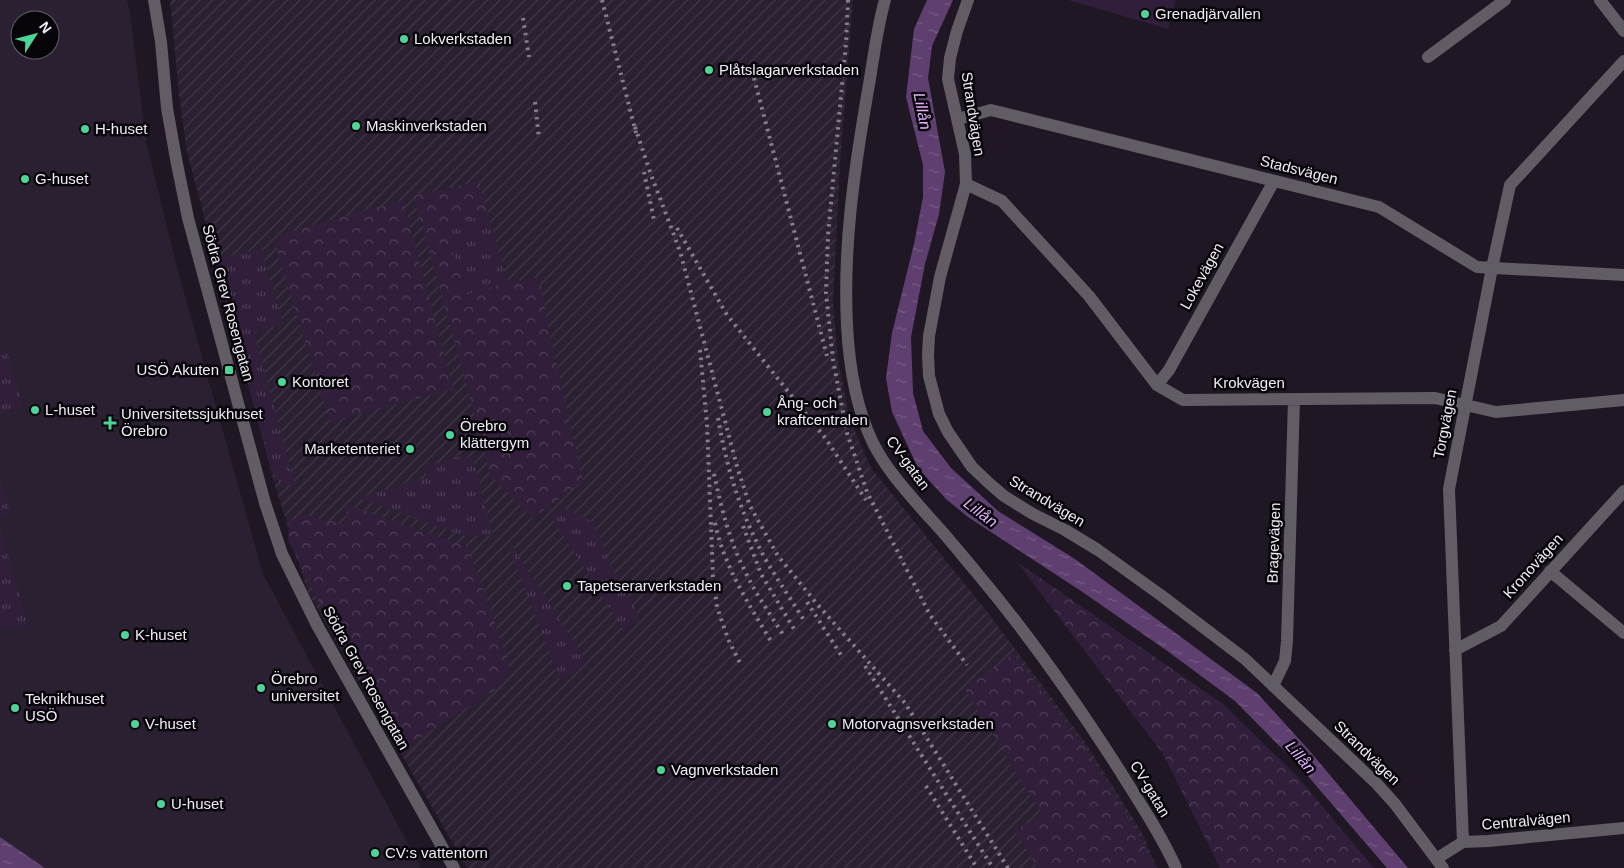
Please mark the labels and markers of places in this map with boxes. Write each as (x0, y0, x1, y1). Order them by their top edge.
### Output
place label: Grenadjärvallen (1155, 5, 1261, 22)
marker: Grenadjärvallen (1139, 8, 1151, 20)
place label: Lokverkstaden (414, 30, 512, 47)
marker: Lokverkstaden (398, 33, 410, 45)
place label: Plåtslagarverkstaden (719, 61, 859, 78)
marker: Plåtslagarverkstaden (703, 64, 715, 76)
place label: Maskinverkstaden (366, 117, 487, 134)
place label: H-huset (95, 120, 148, 137)
marker: Maskinverkstaden (350, 120, 362, 132)
marker: H-huset (79, 123, 91, 135)
place label: G-huset (35, 170, 89, 187)
marker: G-huset (19, 173, 31, 185)
place label: USÖ Akuten (136, 361, 219, 378)
marker: USÖ Akuten (223, 364, 235, 376)
place label: Kontoret (292, 373, 350, 390)
marker: Kontoret (276, 376, 288, 388)
place label: Ång- och kraftcentralen (777, 394, 868, 428)
place label: L-huset (45, 401, 96, 418)
marker: L-huset (29, 404, 41, 416)
place label: Universitetssjukhuset Örebro (121, 405, 264, 439)
marker: Ång- och kraftcentralen (761, 406, 773, 418)
marker: Universitetssjukhuset Örebro (103, 416, 117, 430)
place label: Örebro klättergym (460, 417, 529, 451)
marker: Örebro klättergym (444, 429, 456, 441)
place label: Marketenteriet (304, 440, 401, 457)
marker: Marketenteriet (404, 443, 416, 455)
place label: Tapetserarverkstaden (577, 577, 721, 594)
marker: Tapetserarverkstaden (561, 580, 573, 592)
place label: K-huset (135, 626, 188, 643)
marker: K-huset (119, 629, 131, 641)
place label: Örebro universitet (271, 670, 340, 704)
marker: Örebro universitet (255, 682, 267, 694)
place label: Teknikhuset USÖ (25, 690, 105, 724)
marker: Teknikhuset USÖ (9, 702, 21, 714)
place label: V-huset (145, 715, 197, 732)
place label: Motorvagnsverkstaden (842, 715, 994, 732)
marker: V-huset (129, 718, 141, 730)
marker: Motorvagnsverkstaden (826, 718, 838, 730)
place label: Vagnverkstaden (671, 761, 778, 778)
marker: Vagnverkstaden (655, 764, 667, 776)
place label: U-huset (171, 795, 224, 812)
marker: U-huset (155, 798, 167, 810)
place label: CV:s vattentorn (385, 844, 488, 861)
marker: CV:s vattentorn (369, 847, 381, 859)

